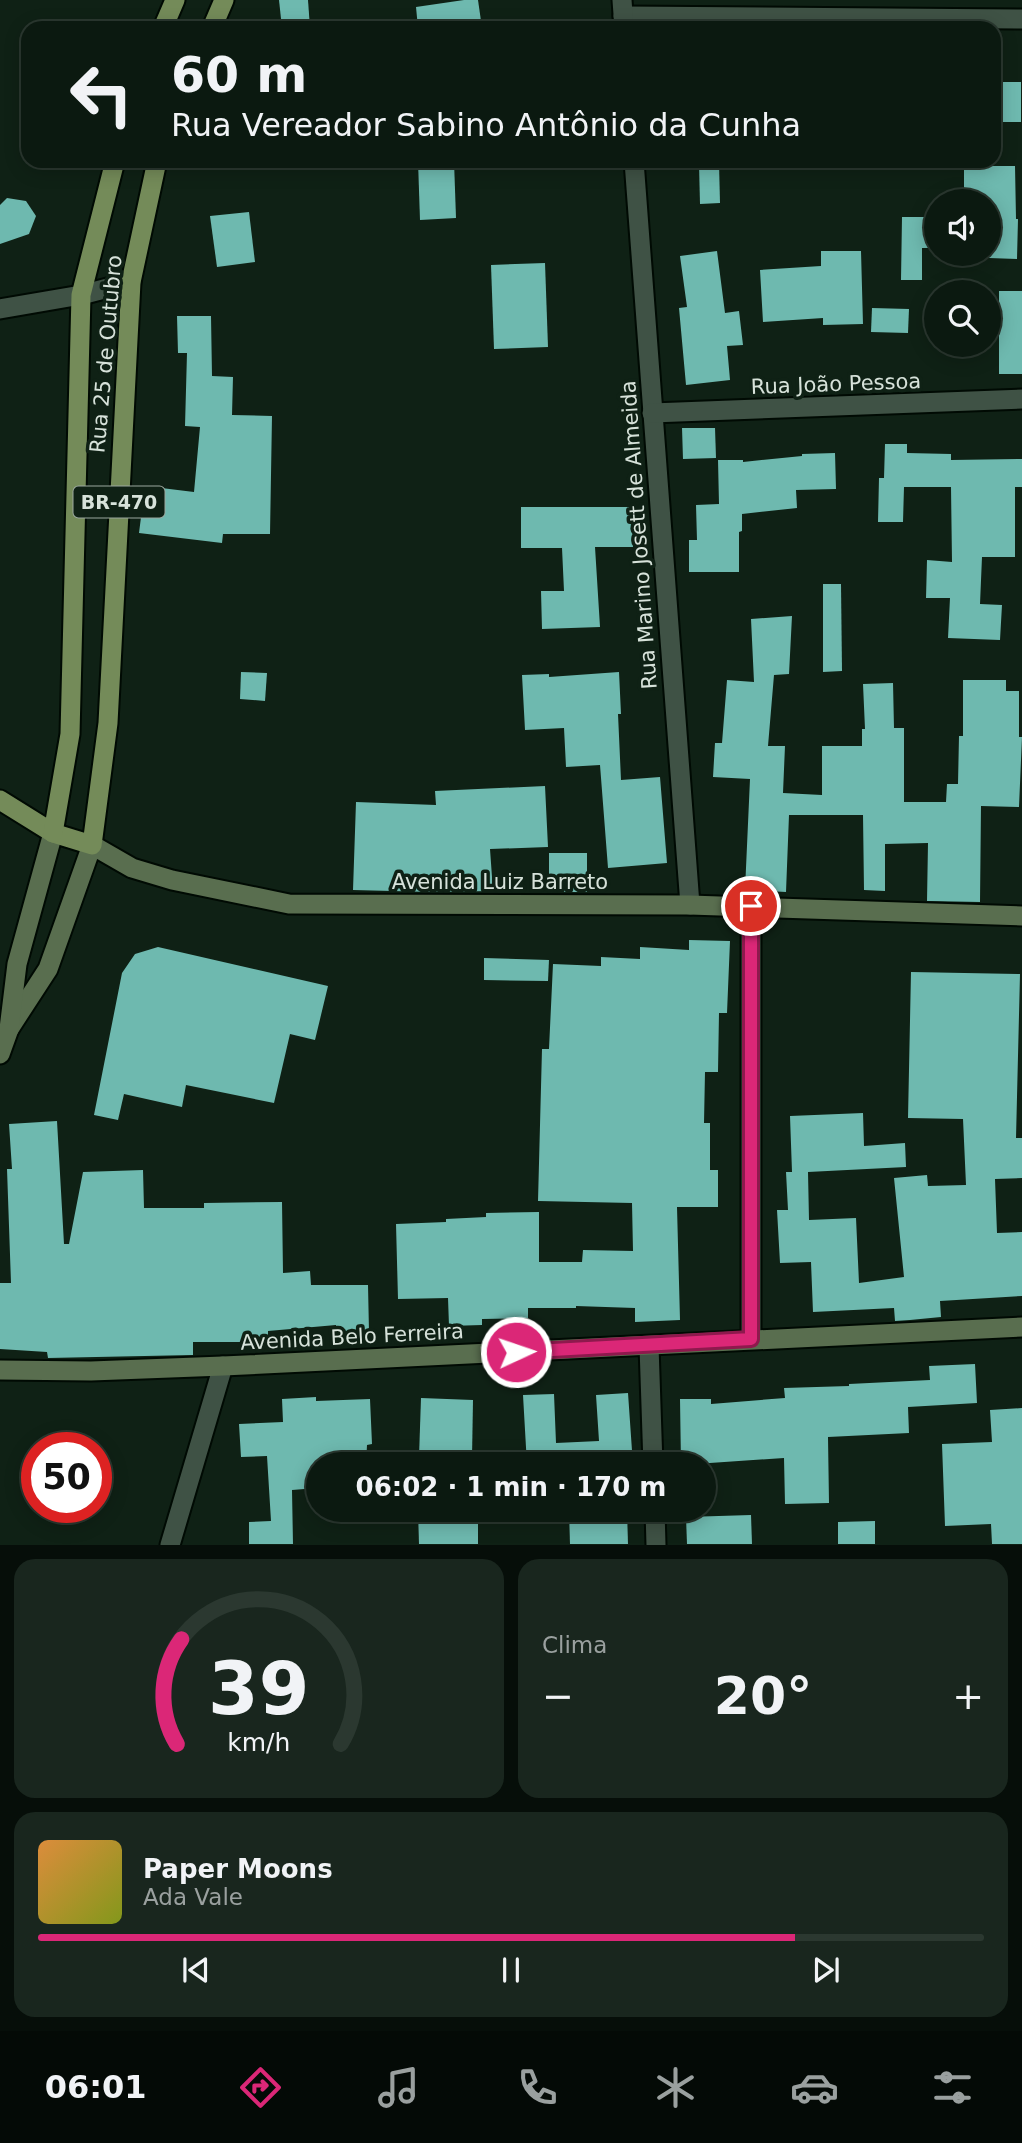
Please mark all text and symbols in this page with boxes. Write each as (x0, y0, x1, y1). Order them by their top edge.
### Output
text: 60 m (171, 47, 307, 104)
icon: left (56, 49, 147, 140)
text: Rua Vereador Sabino Antônio da Cunha (171, 106, 801, 144)
map controls (924, 189, 1001, 357)
button: sound (924, 189, 1001, 266)
street label: Rua 25 de Outubro (85, 254, 127, 454)
button: search (924, 280, 1001, 357)
street label: Rua João Pessoa (750, 369, 922, 399)
street label: Rua Marino Josett de Almeida (616, 380, 662, 690)
road number: BR-470 (74, 486, 164, 517)
street label: Avenida Luiz Barreto (392, 870, 608, 894)
pin (721, 876, 781, 936)
icon: arrive (732, 887, 770, 925)
position arrow (479, 1315, 553, 1389)
street label: Avenida Belo Ferreira (240, 1319, 464, 1355)
speed limit sign: 50 (21, 1432, 112, 1523)
text: 06:02 · 1 min · 170 m (356, 1472, 666, 1502)
text: Clima (542, 1632, 607, 1658)
text: 39 (208, 1647, 310, 1732)
text: 20° (714, 1666, 812, 1726)
text: − (542, 1674, 574, 1718)
text: + (952, 1674, 984, 1718)
text: km/h (227, 1728, 291, 1757)
text: Paper Moons (143, 1854, 333, 1884)
text: Ada Vale (143, 1884, 243, 1910)
icon: previous (177, 1951, 215, 1989)
icon: pause (492, 1951, 530, 1989)
icon: next (807, 1951, 845, 1989)
icon: directions (236, 2063, 285, 2112)
icon: music (374, 2063, 423, 2112)
icon: phone (513, 2063, 562, 2112)
icon: climate (651, 2063, 700, 2112)
icon: car (790, 2063, 839, 2112)
icon: filters (928, 2063, 977, 2112)
text: 06:01 (45, 2068, 147, 2106)

